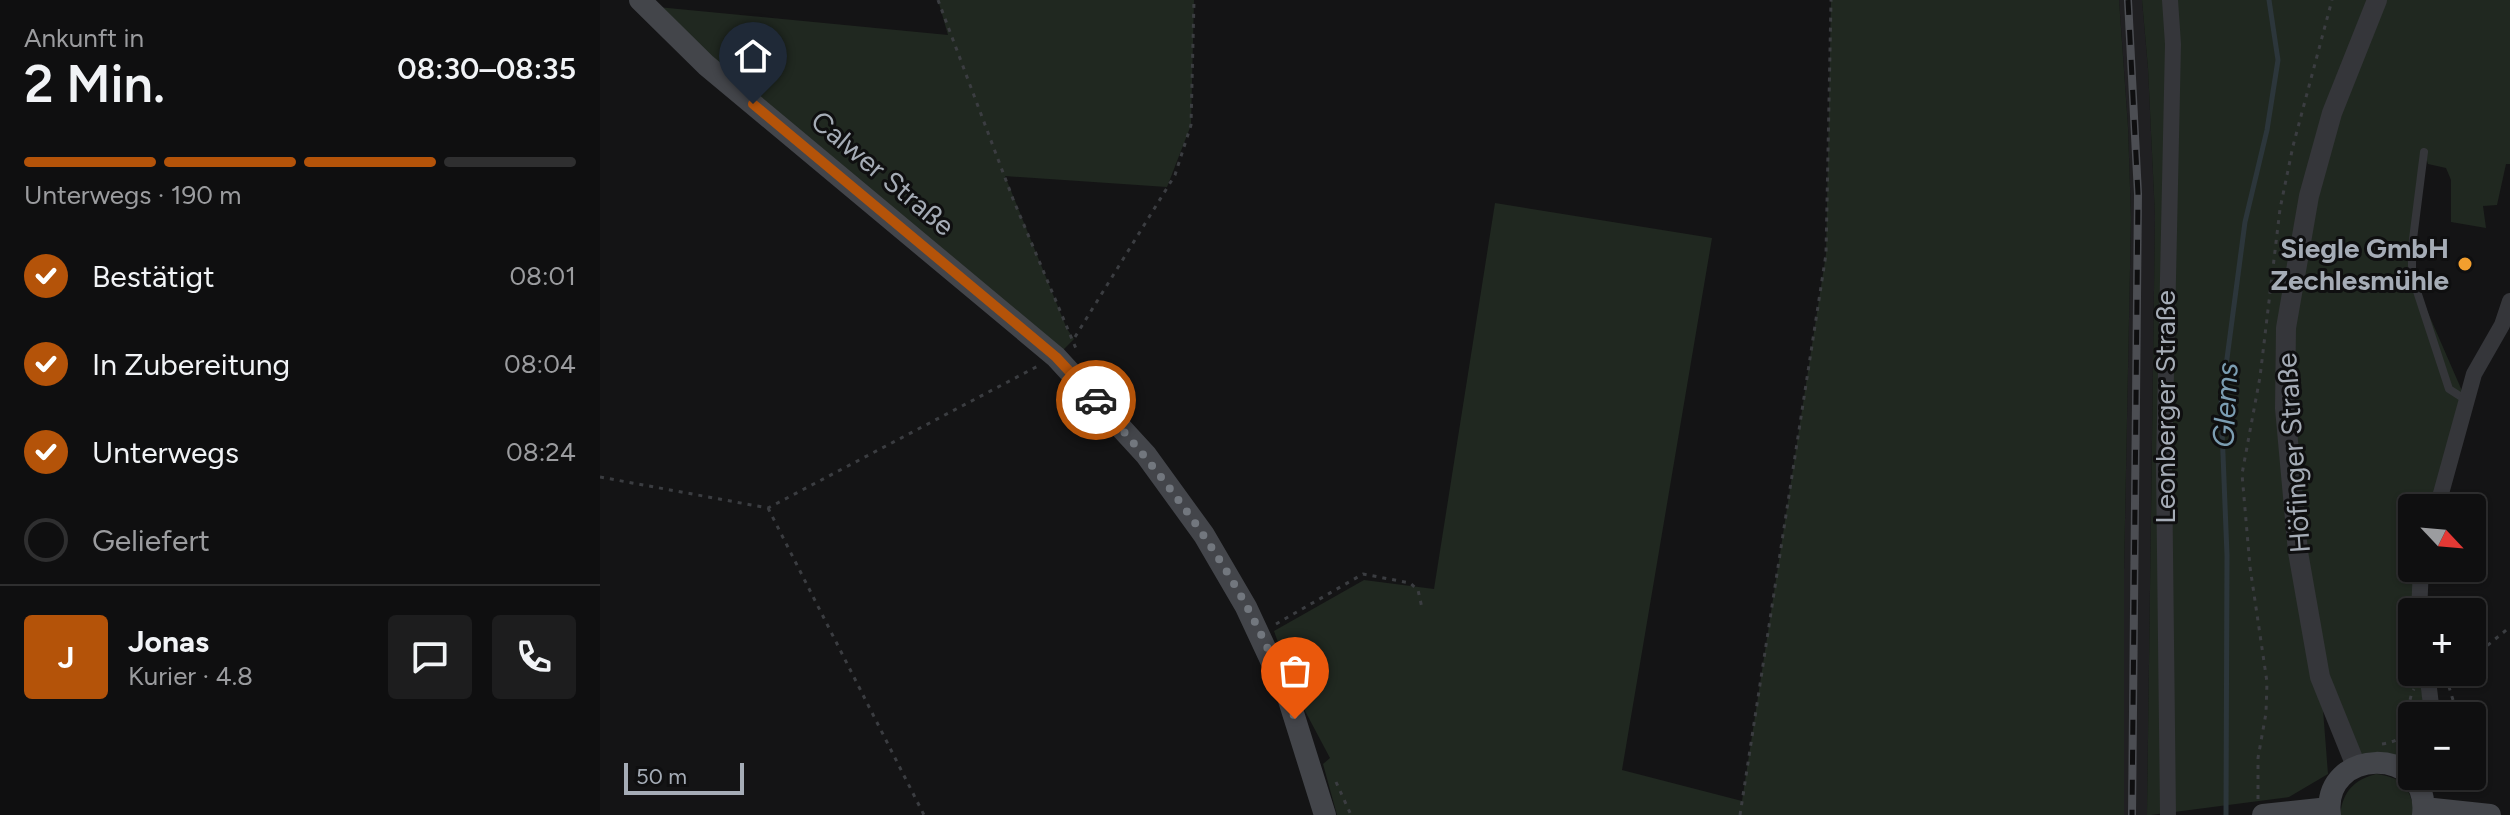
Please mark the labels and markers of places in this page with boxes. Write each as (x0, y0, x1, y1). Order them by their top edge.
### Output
pin (719, 22, 787, 104)
place label: Siegle GmbH Zechlesmühle (2270, 231, 2449, 297)
marker: Siegle GmbH Zechlesmühle (2456, 255, 2474, 273)
pin (1261, 637, 1329, 719)

